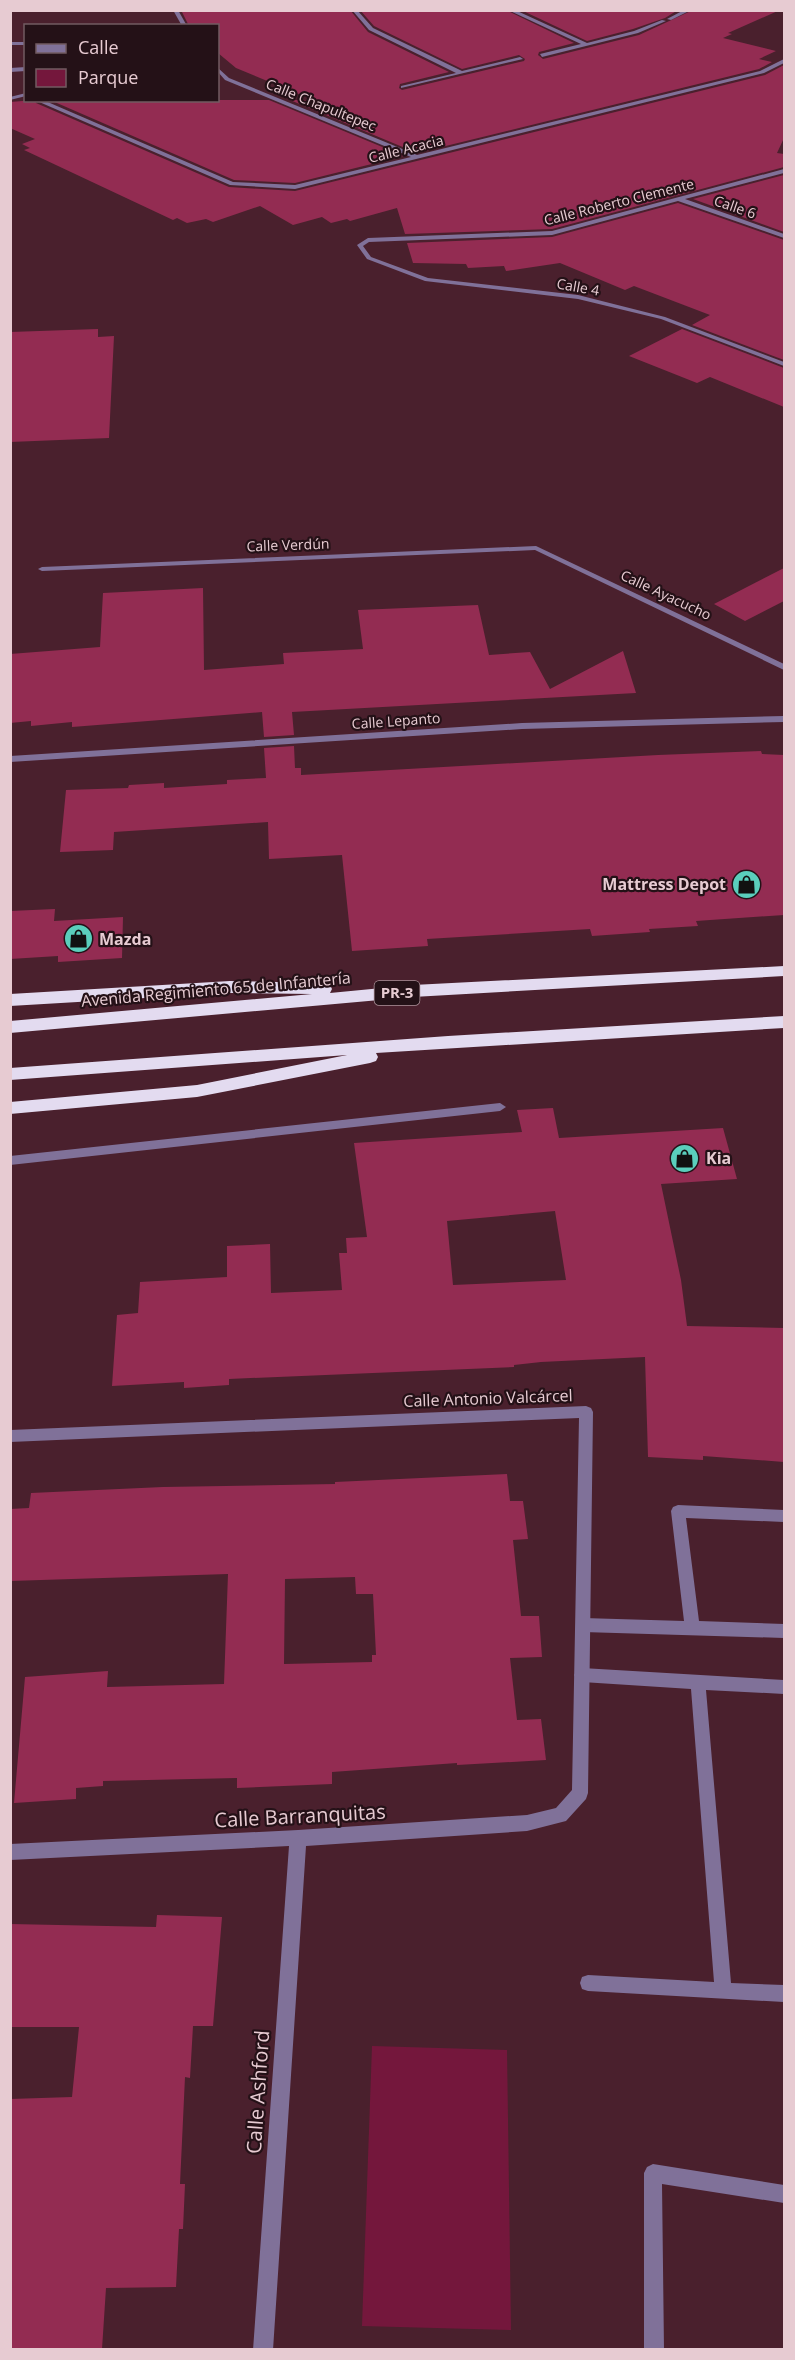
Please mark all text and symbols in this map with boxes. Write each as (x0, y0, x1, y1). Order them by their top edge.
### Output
legend (24, 24, 219, 102)
text: Calle (78, 35, 119, 59)
text: Parque (78, 65, 138, 89)
street label: Calle Chapultepec (263, 74, 379, 135)
street label: Calle Acacia (366, 130, 445, 167)
street label: Calle Roberto Clemente (542, 174, 696, 229)
street label: Calle 6 (712, 191, 759, 223)
street label: Calle 4 (555, 273, 601, 300)
street label: Calle Verdún (246, 534, 330, 555)
street label: Calle Ayacucho (618, 565, 715, 624)
street label: Calle Lepanto (351, 708, 441, 733)
shop icon: Mattress Depot (731, 868, 763, 900)
place label: Mattress Depot (602, 873, 726, 895)
shop icon: Mazda (62, 923, 94, 955)
place label: Mazda (99, 928, 151, 950)
street label: Avenida Regimiento 65 de Infantería (80, 966, 352, 1012)
road number: PR-3 (374, 981, 420, 1005)
shop icon: Kia (669, 1142, 701, 1174)
place label: Kia (706, 1147, 731, 1169)
street label: Calle Antonio Valcárcel (403, 1384, 573, 1412)
street label: Calle Barranquitas (214, 1798, 386, 1833)
street label: Calle Ashford (240, 2029, 275, 2155)

